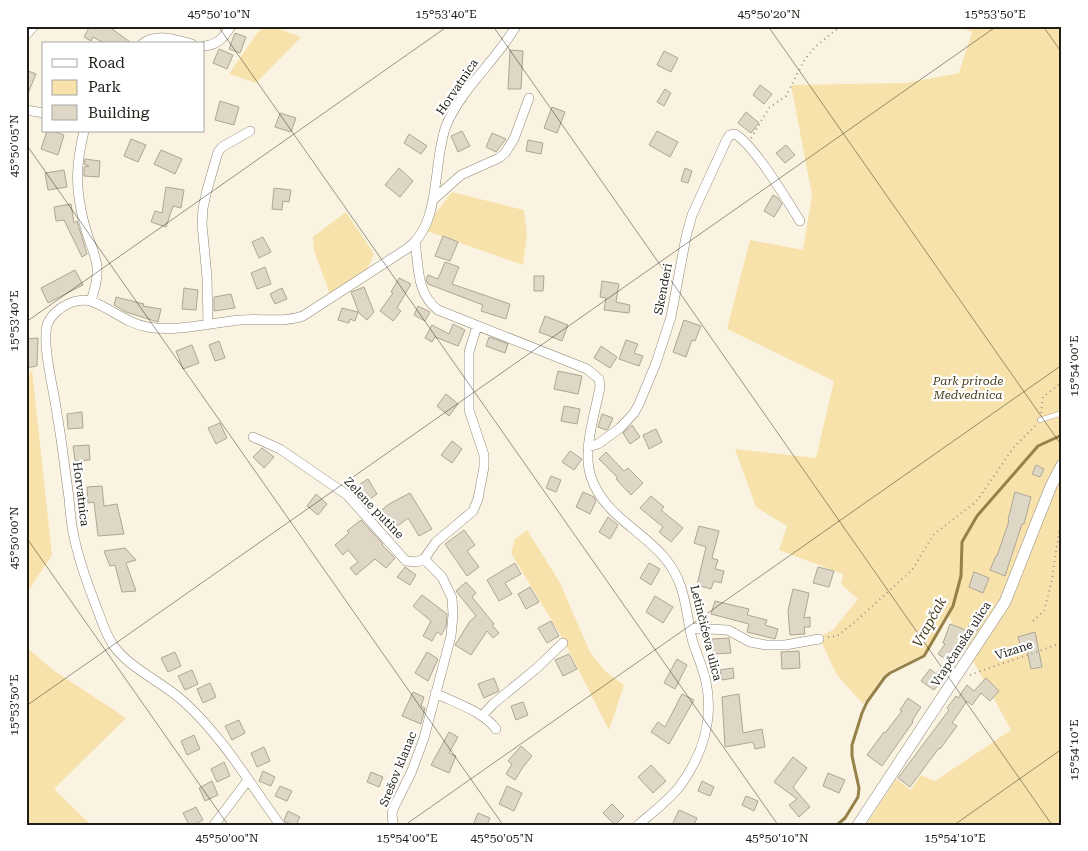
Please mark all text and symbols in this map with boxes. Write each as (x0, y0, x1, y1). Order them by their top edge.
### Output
text: 45°50'10"N (187, 7, 251, 21)
text: 15°53'40"E (415, 7, 477, 21)
text: 45°50'20"N (737, 7, 801, 21)
text: 15°53'50"E (964, 7, 1026, 21)
legend (42, 42, 205, 132)
text: Road (88, 54, 125, 72)
street label: Horvatnica (433, 56, 481, 118)
text: Park (88, 78, 122, 96)
text: Building (88, 104, 150, 122)
text: 45°50'05"N (7, 114, 21, 178)
street label: Skenderi (651, 262, 675, 316)
text: 15°53'40"E (7, 290, 21, 352)
text: 15°54'00"E (1067, 335, 1081, 397)
park label: Park prirode Medvednica (932, 374, 1003, 402)
street label: Horvatnica (70, 461, 92, 527)
street label: Zelene putine (341, 474, 407, 542)
text: 45°50'00"N (7, 506, 21, 570)
street label: Letinčićeva ulica (687, 584, 725, 683)
water label: Vrapčak (909, 594, 949, 650)
street label: Vrapčanska ulica (928, 598, 994, 689)
street label: Vizane (993, 637, 1035, 663)
text: 15°53'50"E (7, 674, 21, 736)
text: 15°54'10"E (1067, 719, 1081, 781)
street label: Srešov klanac (377, 729, 420, 809)
text: 45°50'00"N (195, 831, 259, 845)
text: 15°54'00"E (376, 831, 438, 845)
text: 45°50'05"N (470, 831, 534, 845)
text: 45°50'10"N (745, 831, 809, 845)
text: 15°54'10"E (924, 831, 986, 845)

